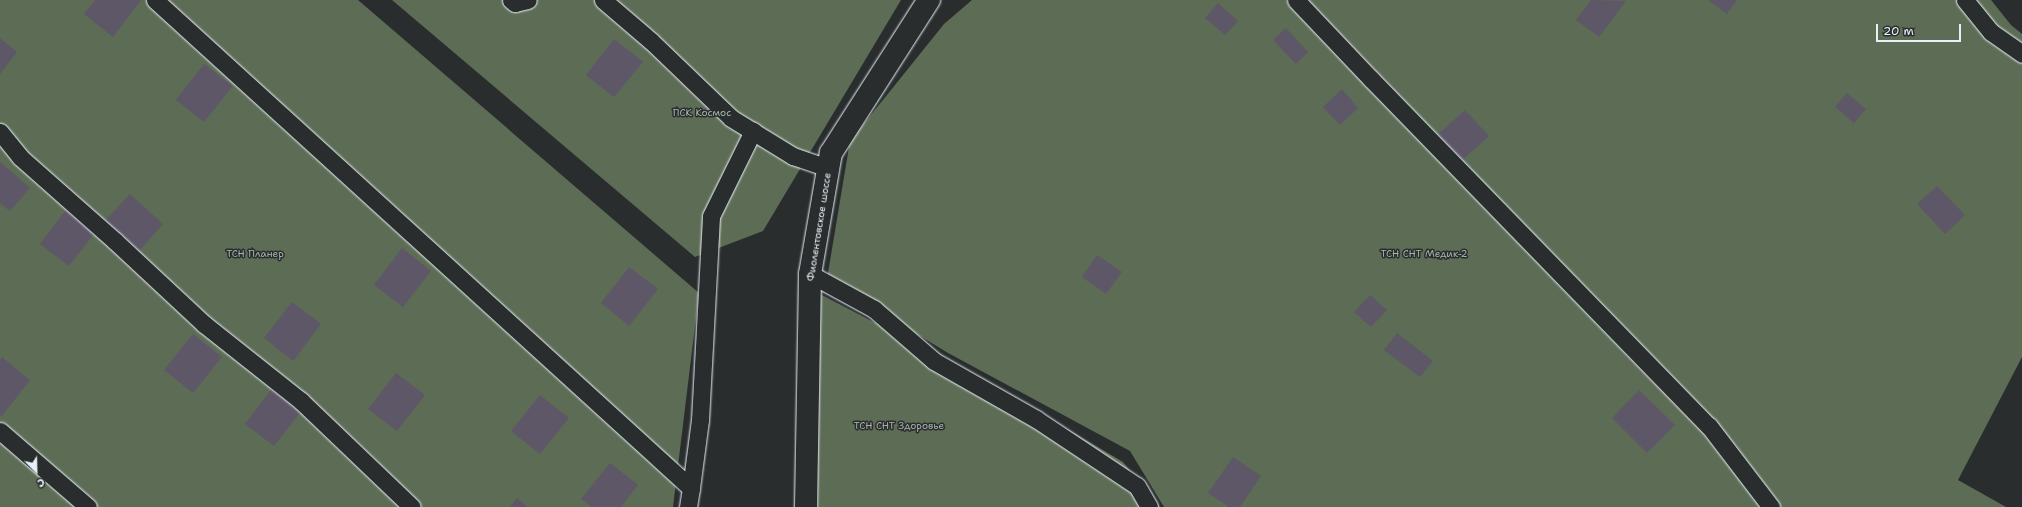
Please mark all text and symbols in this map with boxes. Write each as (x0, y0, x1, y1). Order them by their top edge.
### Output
scale bar (1878, 16, 1963, 42)
text: 20 m (1883, 23, 1914, 39)
park label: ПСК Космос (673, 107, 731, 119)
street label: Фиолентовское шоссе (805, 172, 833, 282)
park label: ТСН Планер (226, 248, 284, 260)
park label: ТСН СНТ Медик-2 (1381, 248, 1467, 260)
park label: ТСН СНТ Здоровье (854, 420, 944, 432)
north arrow (16, 451, 56, 491)
text: С (35, 474, 47, 491)

